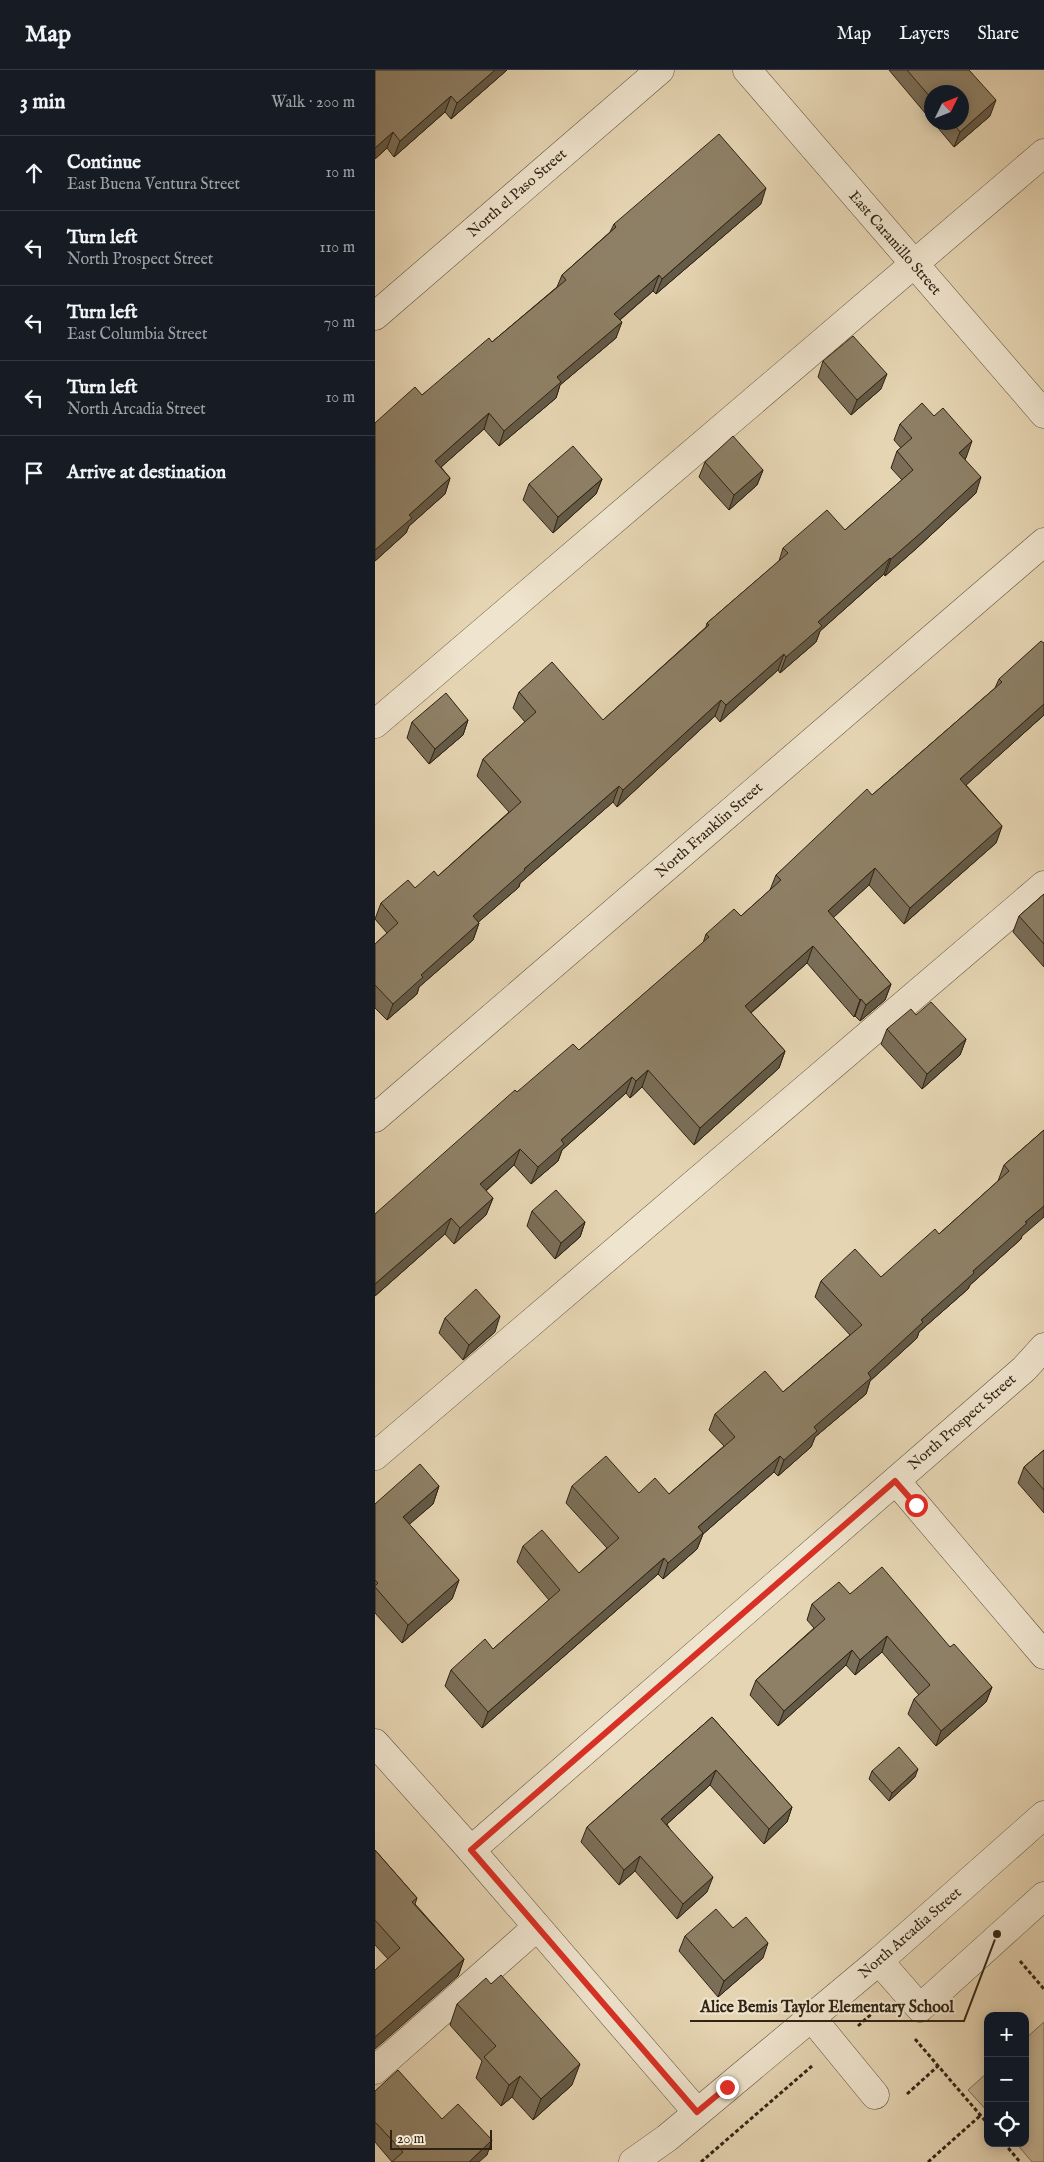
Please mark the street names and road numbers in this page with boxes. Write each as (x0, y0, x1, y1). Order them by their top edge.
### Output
street label: North el Paso Street (463, 145, 571, 241)
street label: East Caramillo Street (844, 187, 946, 299)
street label: North Franklin Street (651, 778, 767, 882)
street label: North Prospect Street (904, 1370, 1020, 1474)
street label: North Arcadia Street (855, 1883, 965, 1983)

